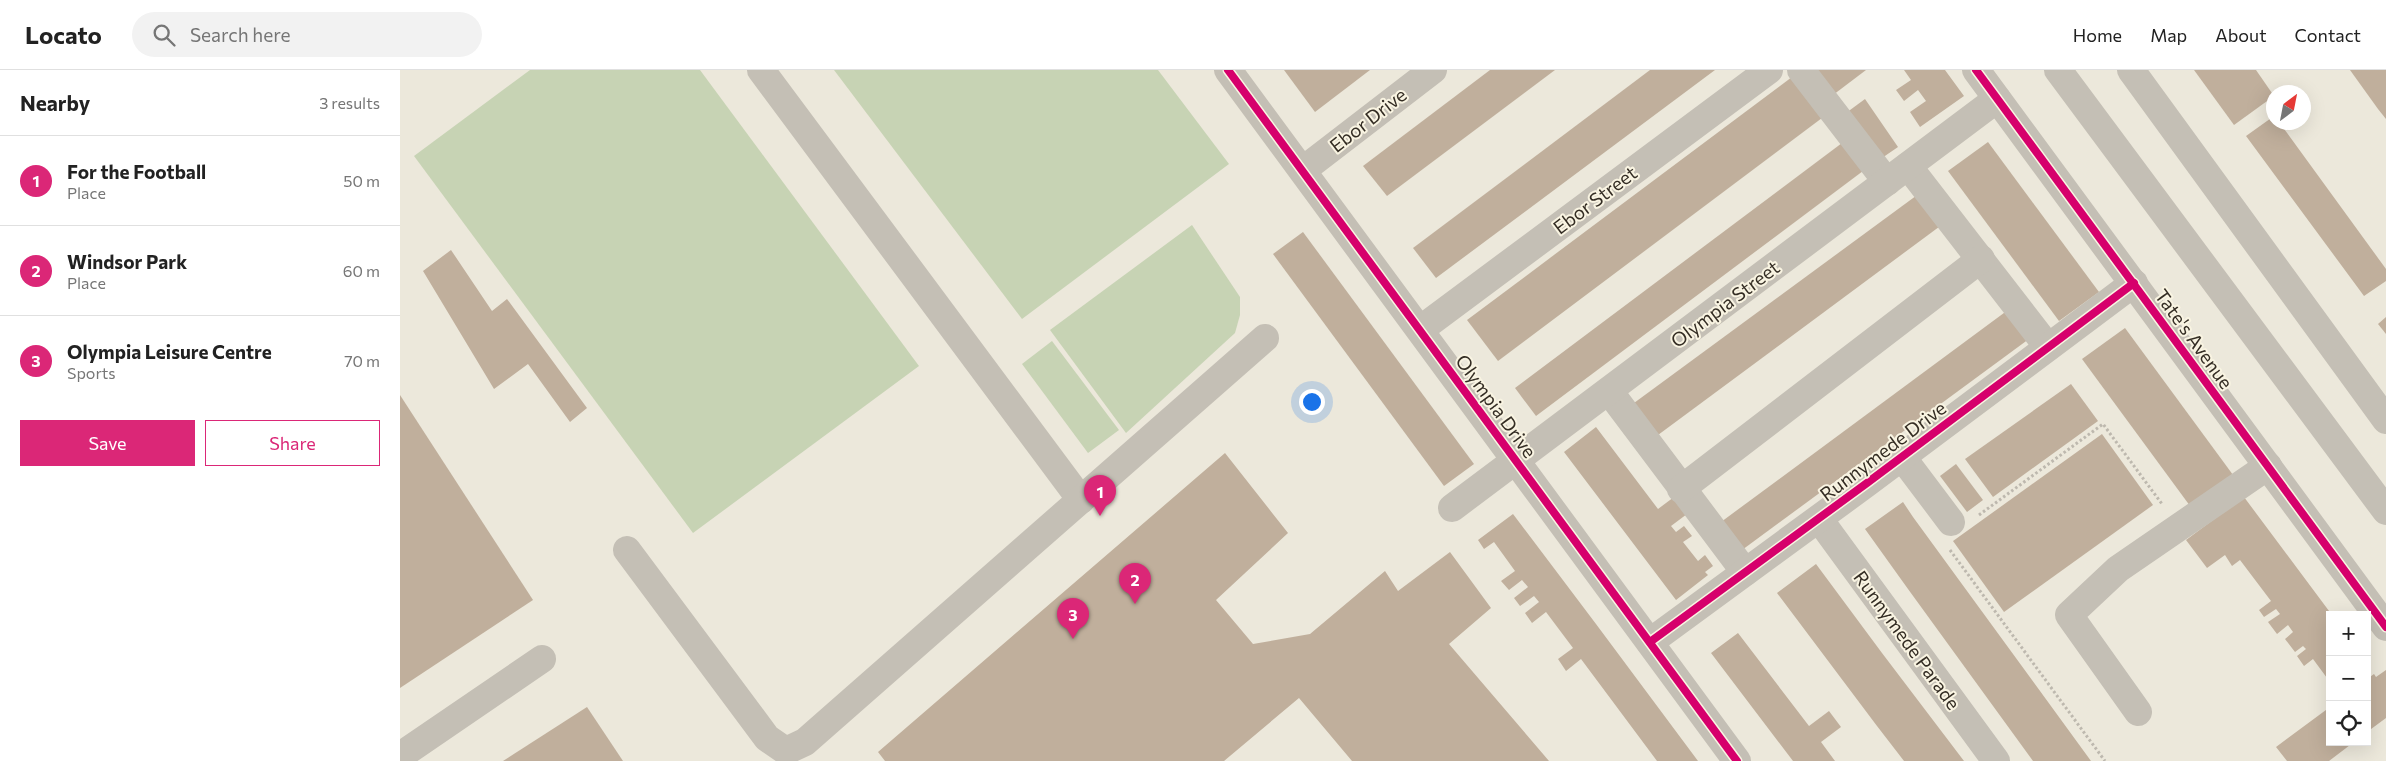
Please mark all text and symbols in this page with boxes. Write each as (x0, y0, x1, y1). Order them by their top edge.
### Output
search box (132, 12, 482, 57)
text: Locato (25, 20, 102, 49)
icon: search (150, 21, 178, 49)
text: Search here (190, 23, 290, 46)
text: Home (2073, 24, 2122, 46)
text: Map (2150, 24, 2187, 46)
text: About (2215, 24, 2267, 46)
text: Contact (2295, 24, 2361, 46)
street label: Ebor Drive (1325, 83, 1411, 157)
north arrow (2266, 85, 2311, 130)
text: Nearby (20, 90, 90, 115)
text: 3 results (319, 93, 380, 112)
text: For the Football (67, 160, 206, 183)
street label: Ebor Street (1548, 161, 1641, 239)
text: 1 (32, 171, 40, 190)
text: 50 m (343, 171, 380, 190)
text: Place (67, 183, 106, 202)
text: Windsor Park (67, 250, 187, 273)
street label: Olympia Street (1666, 255, 1784, 352)
text: 2 (31, 261, 41, 280)
text: 60 m (343, 261, 380, 280)
text: Place (67, 273, 106, 292)
street label: Tate's Avenue (2151, 284, 2238, 393)
text: Olympia Leisure Centre (67, 340, 272, 363)
street label: Olympia Drive (1451, 349, 1542, 462)
text: 3 (31, 351, 41, 370)
text: 70 m (344, 351, 380, 370)
text: Sports (67, 363, 116, 382)
your location (1299, 389, 1325, 415)
street label: Runnymede Drive (1815, 396, 1950, 505)
button: Save (20, 420, 195, 466)
button: Share (205, 420, 380, 466)
pin: 1 (1084, 475, 1116, 516)
pin: 2 (1119, 563, 1151, 604)
street label: Runnymede Parade (1849, 566, 1966, 714)
pin: 3 (1057, 598, 1089, 639)
map controls (2326, 611, 2371, 746)
button: + (2326, 611, 2371, 656)
button: − (2326, 656, 2371, 701)
button: locate (2326, 701, 2371, 746)

